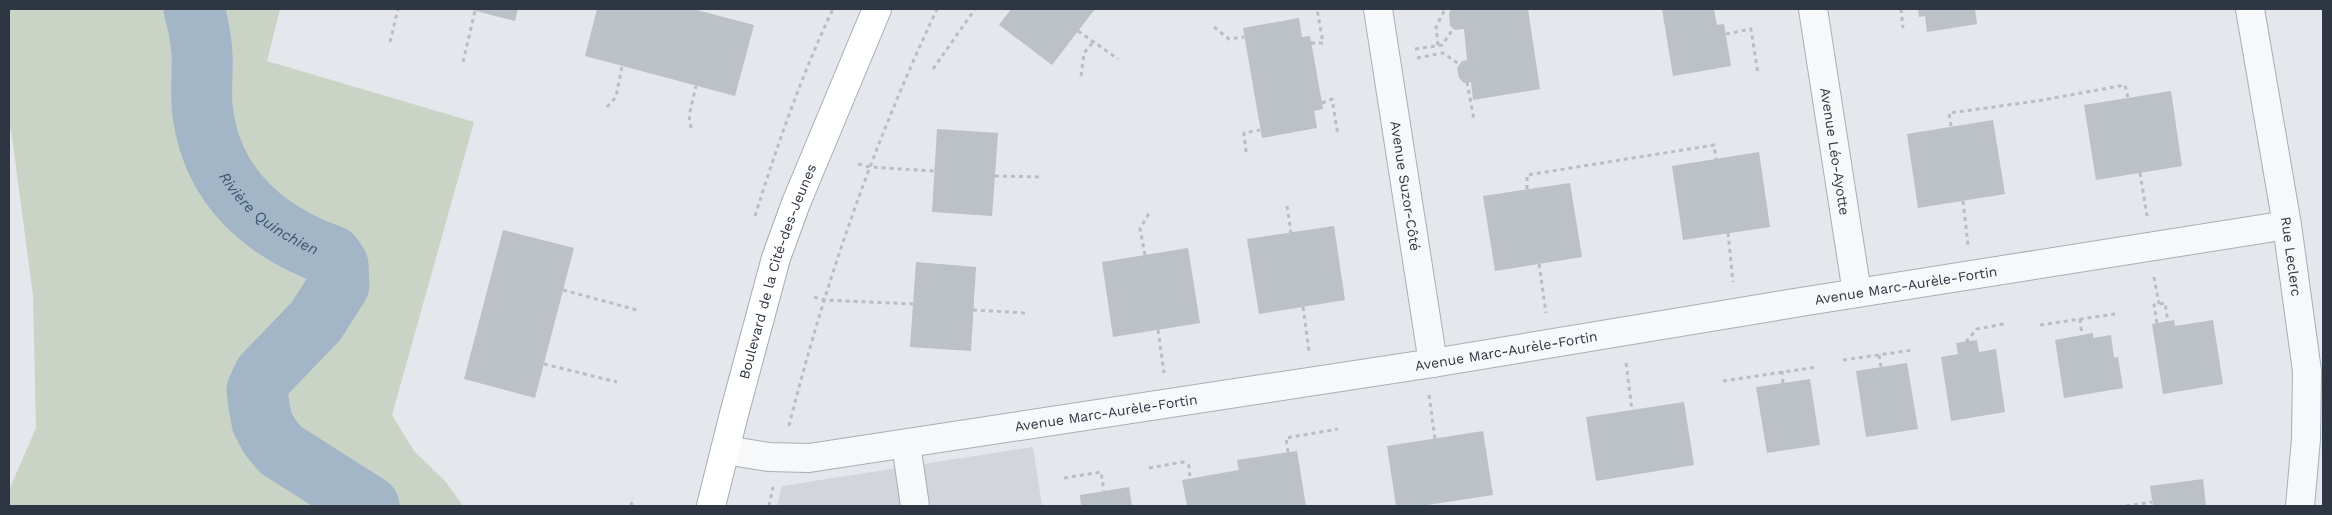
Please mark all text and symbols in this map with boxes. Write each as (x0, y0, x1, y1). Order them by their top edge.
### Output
street label: Avenue Léo-Ayotte (1817, 86, 1853, 216)
street label: Avenue Suzor-Côté (1387, 120, 1423, 252)
street label: Boulevard de la Cité-des-Jeunes (736, 161, 819, 381)
water label: Rivière Quinchien (215, 169, 321, 259)
street label: Rue Leclerc (2278, 215, 2305, 298)
street label: Avenue Marc-Aurèle-Fortin (1813, 263, 1998, 308)
street label: Avenue Marc-Aurèle-Fortin (1414, 328, 1599, 374)
street label: Avenue Marc-Aurèle-Fortin (1013, 391, 1199, 435)

